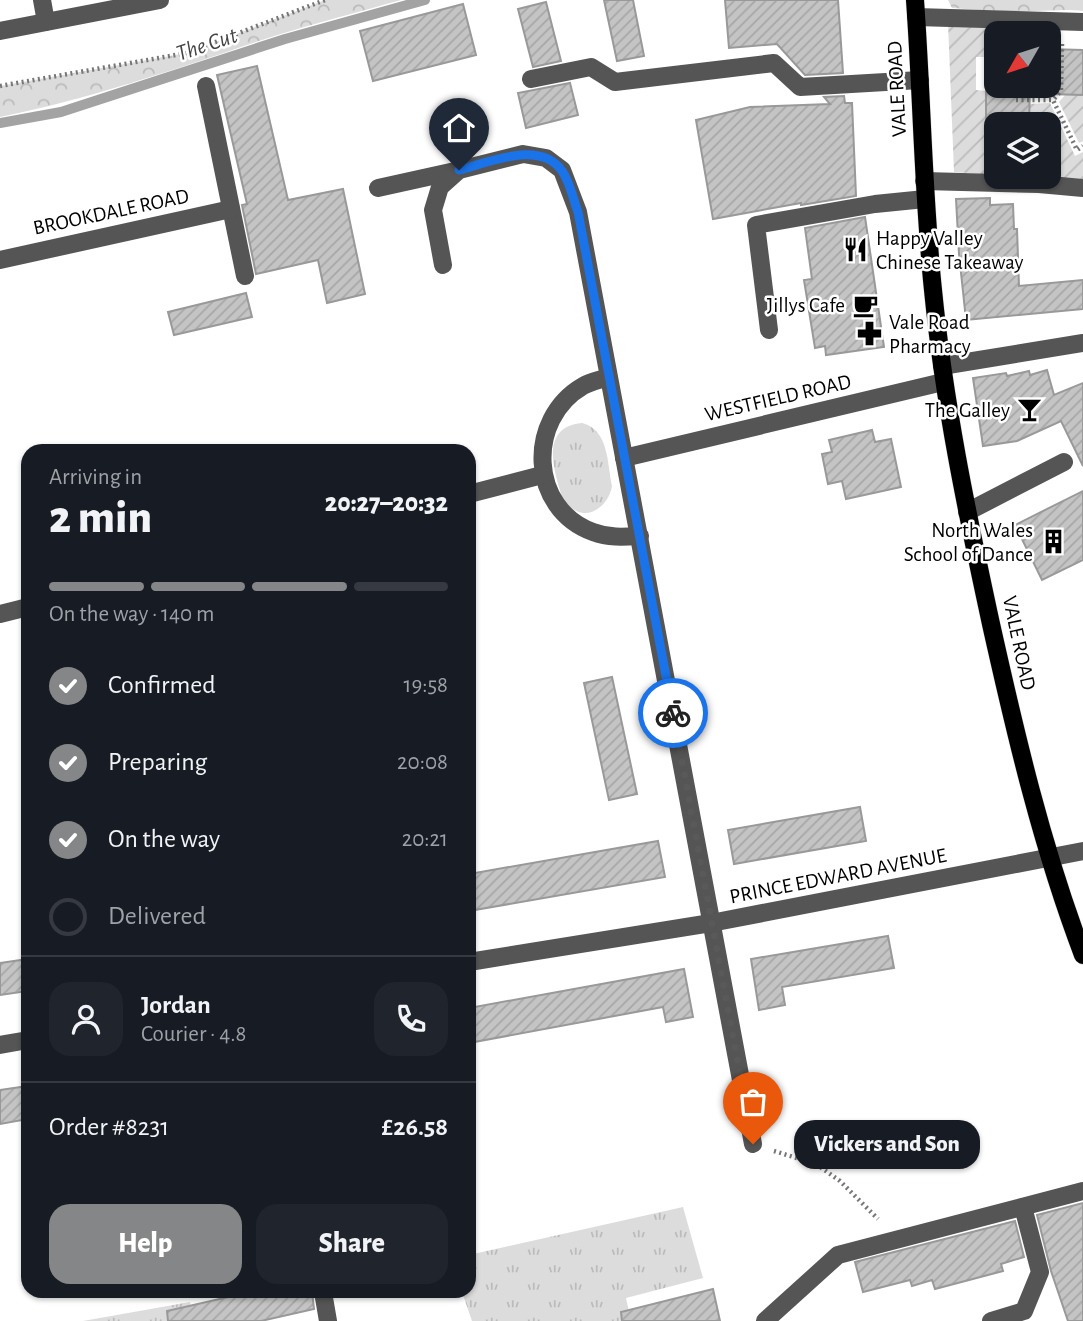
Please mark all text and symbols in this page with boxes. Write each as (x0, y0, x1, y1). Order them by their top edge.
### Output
north arrow (984, 21, 1060, 98)
map controls (984, 21, 1061, 189)
water label: The Cut (173, 24, 241, 66)
street label: VALE ROAD (884, 40, 910, 138)
pin (429, 98, 489, 170)
icon: home (440, 109, 478, 147)
button: layers (984, 112, 1061, 189)
street label: BROOKDALE ROAD (31, 185, 191, 239)
place label: Happy Valley Chinese Takeaway (876, 228, 1024, 273)
restaurant icon: Happy Valley Chinese Takeaway (842, 236, 870, 264)
cafe icon: Jillys Cafe (851, 291, 879, 319)
place label: Jillys Cafe (767, 295, 845, 316)
place label: Vale Road Pharmacy (889, 312, 971, 357)
pharmacy icon: Vale Road Pharmacy (855, 320, 883, 348)
street label: WESTFIELD ROAD (703, 371, 853, 425)
bar icon: The Galley (1016, 396, 1044, 424)
place label: The Galley (925, 400, 1010, 421)
text: Arriving in (49, 466, 142, 489)
text: 20:27–20:32 (325, 490, 448, 516)
text: 2 min (49, 495, 152, 541)
place label: North Wales School of Dance (904, 520, 1033, 565)
building icon: North Wales School of Dance (1039, 528, 1067, 556)
street label: VALE ROAD (999, 594, 1039, 692)
text: On the way · 140 m (49, 603, 214, 626)
icon: check (49, 667, 87, 705)
text: Confirmed (108, 672, 216, 698)
text: 19:58 (403, 674, 448, 697)
courier (638, 678, 708, 748)
icon: bike (654, 694, 692, 732)
icon: check (49, 744, 87, 782)
text: Preparing (108, 749, 207, 775)
text: 20:08 (397, 751, 448, 774)
icon: check (49, 821, 87, 859)
text: On the way (108, 826, 220, 852)
text: 20:21 (402, 828, 448, 851)
street label: PRINCE EDWARD AVENUE (728, 845, 948, 907)
text: Delivered (108, 903, 206, 929)
button: person (49, 982, 123, 1056)
button: phone (374, 982, 448, 1056)
text: Jordan (141, 992, 211, 1018)
text: Courier · 4.8 (141, 1023, 246, 1046)
pin (723, 1072, 783, 1144)
icon: bag (734, 1083, 772, 1121)
text: Order #8231 (49, 1114, 169, 1140)
text: £26.58 (382, 1114, 448, 1140)
callout: Vickers and Son (795, 1120, 980, 1168)
text: Vickers and Son (814, 1133, 960, 1156)
button: Help (49, 1204, 242, 1284)
button: Share (256, 1204, 448, 1284)

